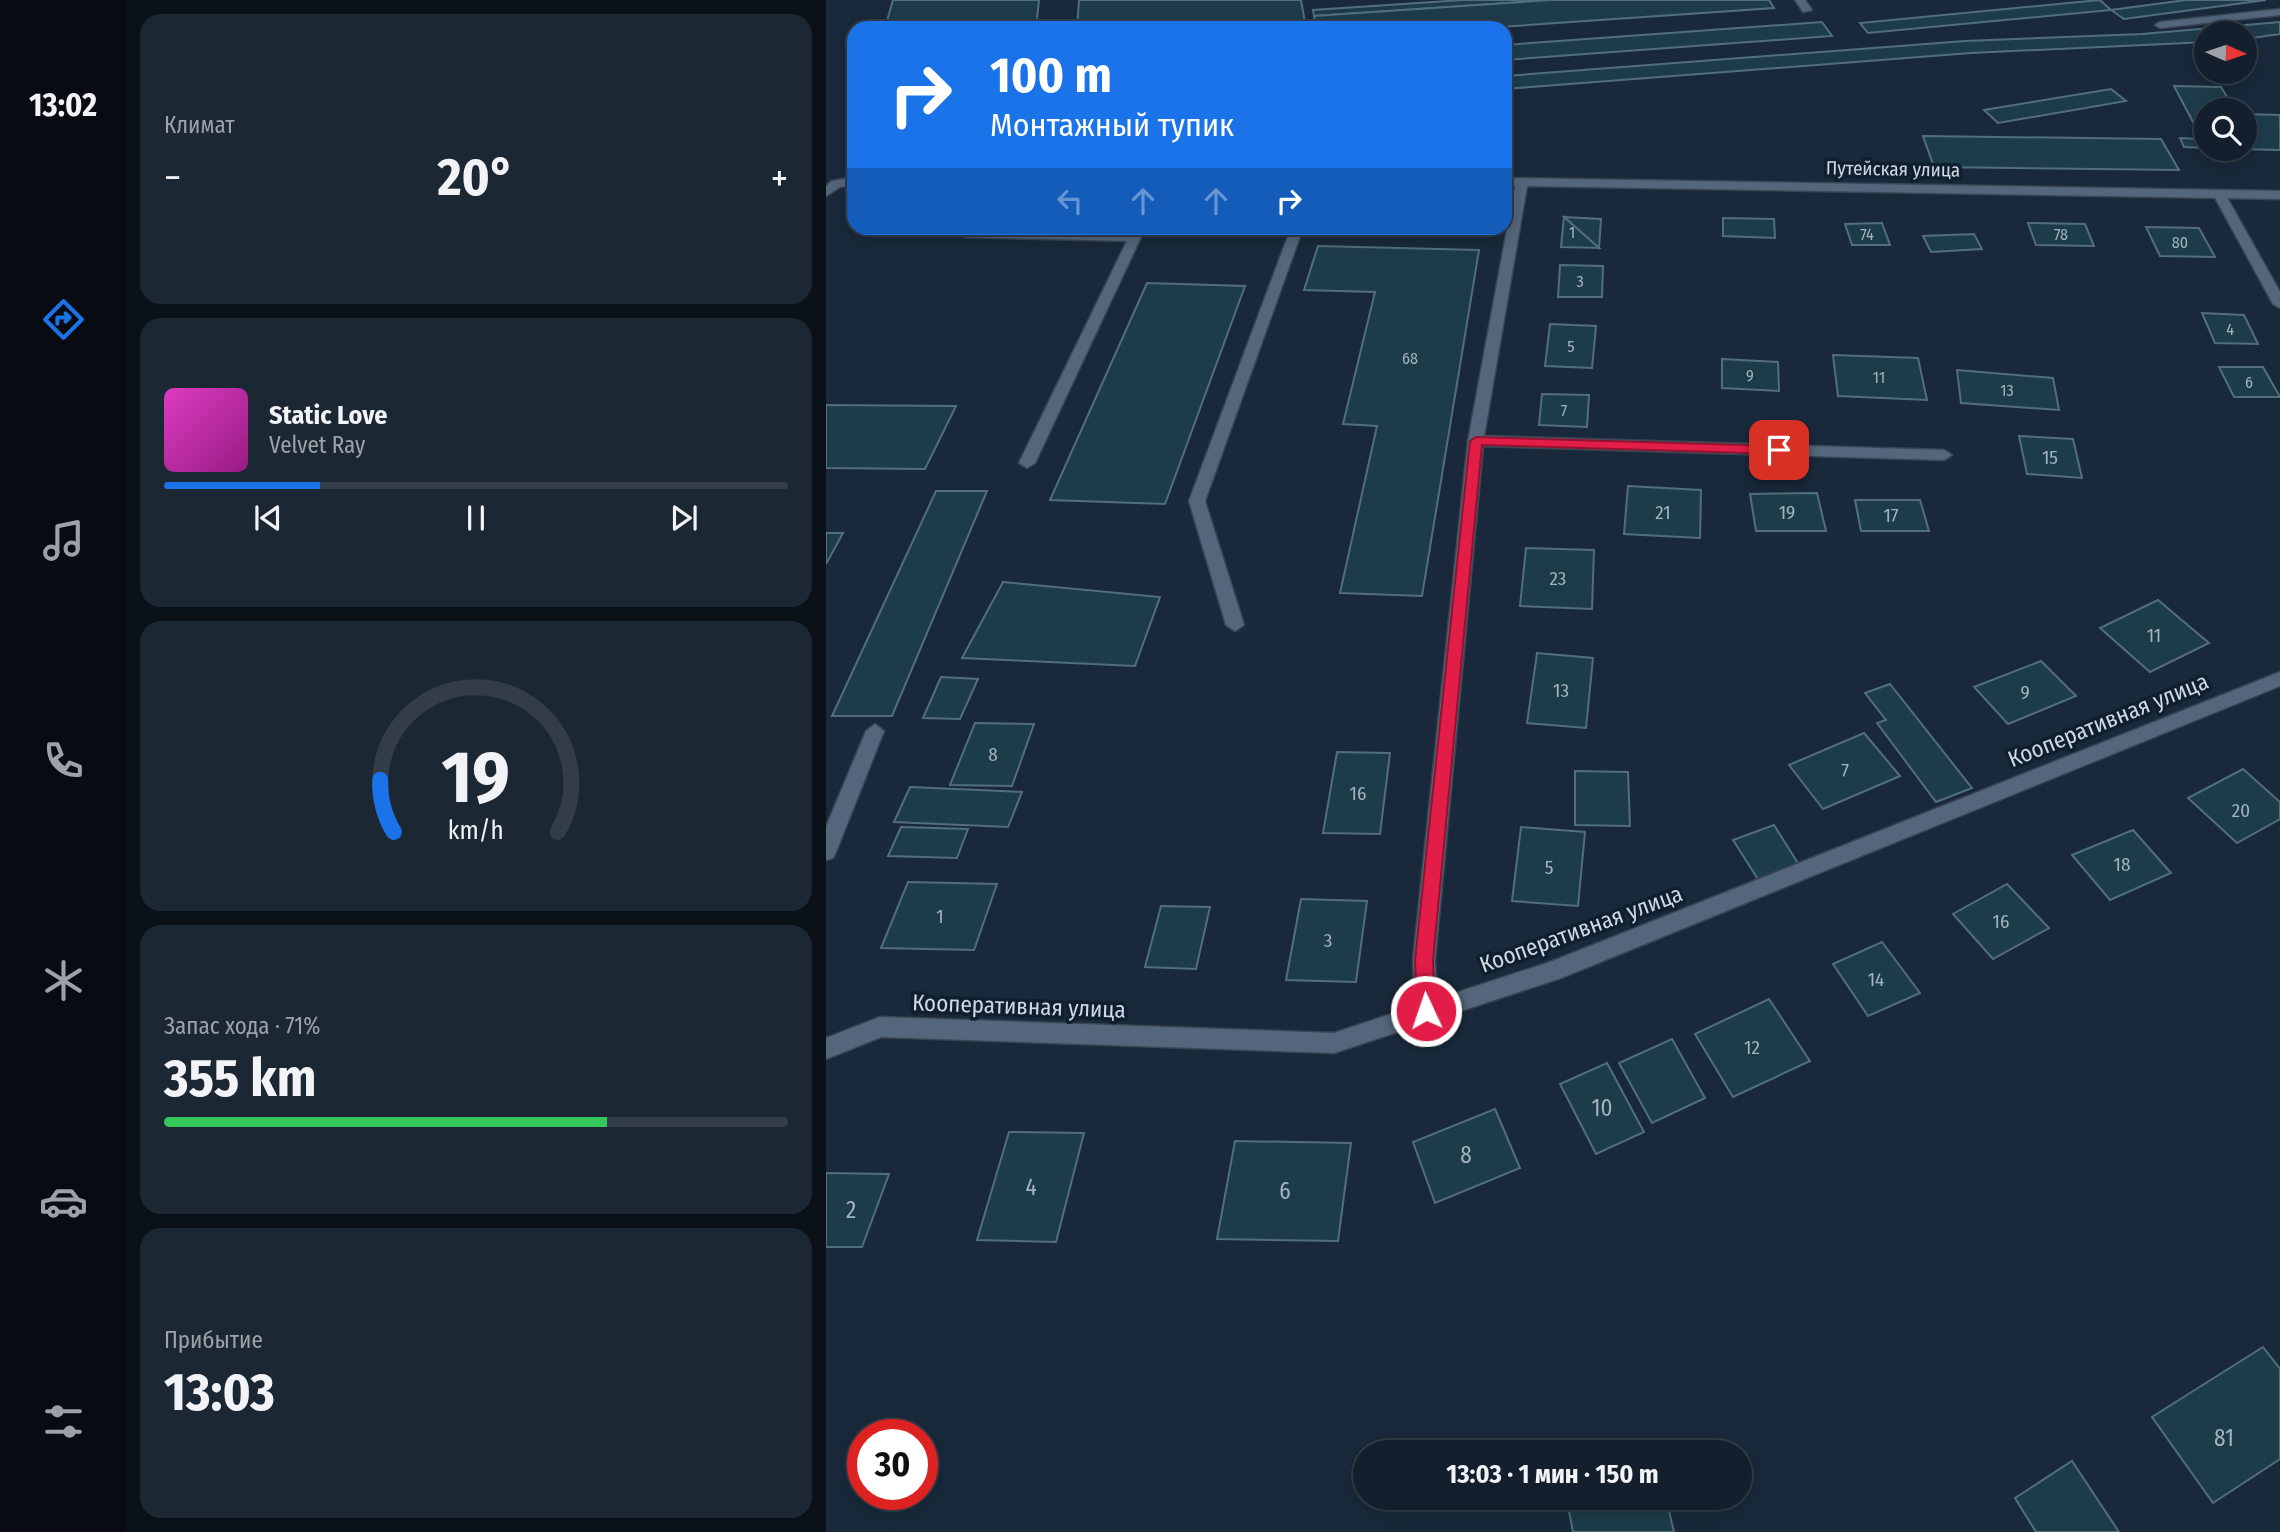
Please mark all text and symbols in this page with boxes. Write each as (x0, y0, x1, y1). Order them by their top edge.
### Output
north arrow (2194, 21, 2258, 84)
map controls (2194, 21, 2257, 161)
text: 100 m (990, 46, 1112, 105)
icon: right (875, 49, 966, 140)
text: 13:02 (29, 86, 97, 124)
button: search (2194, 98, 2257, 161)
text: Монтажный тупик (990, 106, 1234, 144)
text: Климат (164, 111, 235, 139)
text: 20° (438, 146, 514, 209)
text: − (164, 155, 181, 201)
text: + (771, 155, 788, 201)
street label: Путейская улица (1826, 156, 1960, 182)
icon: left (1051, 182, 1089, 220)
icon: ahead (1124, 182, 1162, 220)
icon: ahead (1197, 182, 1235, 220)
icon: right (1270, 182, 1308, 220)
house number: 1 (1569, 223, 1575, 242)
house number: 74 (1860, 225, 1874, 244)
house number: 78 (2054, 225, 2068, 244)
house number: 80 (2172, 233, 2188, 252)
house number: 3 (1576, 272, 1584, 291)
icon: directions (39, 295, 88, 344)
house number: 4 (2226, 320, 2234, 339)
house number: 5 (1567, 337, 1575, 356)
house number: 68 (1402, 349, 1418, 368)
house number: 9 (1746, 366, 1754, 385)
house number: 11 (1873, 368, 1885, 387)
house number: 6 (2245, 373, 2253, 392)
house number: 13 (2000, 381, 2014, 400)
text: Static Love (269, 400, 387, 431)
house number: 7 (1561, 401, 1568, 420)
pin (1749, 420, 1809, 480)
text: Velvet Ray (269, 431, 365, 459)
icon: arrive (1760, 431, 1798, 469)
house number: 15 (2042, 446, 2058, 469)
icon: previous (249, 499, 287, 537)
icon: pause (457, 499, 495, 537)
icon: next (665, 499, 703, 537)
house number: 21 (1655, 501, 1671, 524)
house number: 19 (1779, 501, 1795, 524)
house number: 17 (1883, 504, 1899, 527)
icon: music (39, 516, 88, 565)
house number: 23 (1550, 567, 1566, 590)
house number: 11 (2147, 624, 2161, 647)
street label: Кооперативная улица (2004, 667, 2212, 773)
house number: 13 (1553, 679, 1569, 702)
house number: 9 (2020, 681, 2030, 704)
text: 19 (442, 734, 510, 821)
icon: phone (39, 736, 88, 785)
house number: 8 (988, 743, 998, 766)
house number: 7 (1841, 759, 1849, 782)
house number: 16 (1350, 782, 1366, 805)
house number: 20 (2232, 799, 2250, 822)
text: km/h (448, 816, 504, 846)
house number: 18 (2114, 853, 2130, 876)
house number: 5 (1545, 856, 1553, 879)
street label: Кооперативная улица (1476, 879, 1686, 979)
house number: 1 (936, 905, 944, 928)
house number: 16 (1993, 910, 2009, 933)
house number: 3 (1324, 929, 1332, 952)
icon: climate (39, 956, 88, 1005)
house number: 14 (1868, 968, 1884, 991)
position arrow (1389, 974, 1463, 1048)
street label: Кооперативная улица (912, 988, 1126, 1024)
text: Запас хода · 71% (164, 1012, 320, 1040)
house number: 12 (1744, 1036, 1760, 1059)
text: 355 km (164, 1047, 316, 1110)
house number: 10 (1592, 1094, 1612, 1122)
house number: 8 (1460, 1141, 1472, 1169)
house number: 4 (1025, 1173, 1037, 1201)
icon: car (39, 1177, 88, 1226)
house number: 6 (1279, 1177, 1291, 1205)
house number: 2 (846, 1196, 856, 1224)
text: Прибытие (164, 1326, 263, 1354)
text: 13:03 (164, 1361, 275, 1424)
icon: filters (39, 1397, 88, 1446)
speed limit sign: 30 (847, 1419, 938, 1510)
house number: 81 (2214, 1424, 2234, 1452)
text: 13:03 · 1 мин · 150 m (1446, 1459, 1659, 1490)

